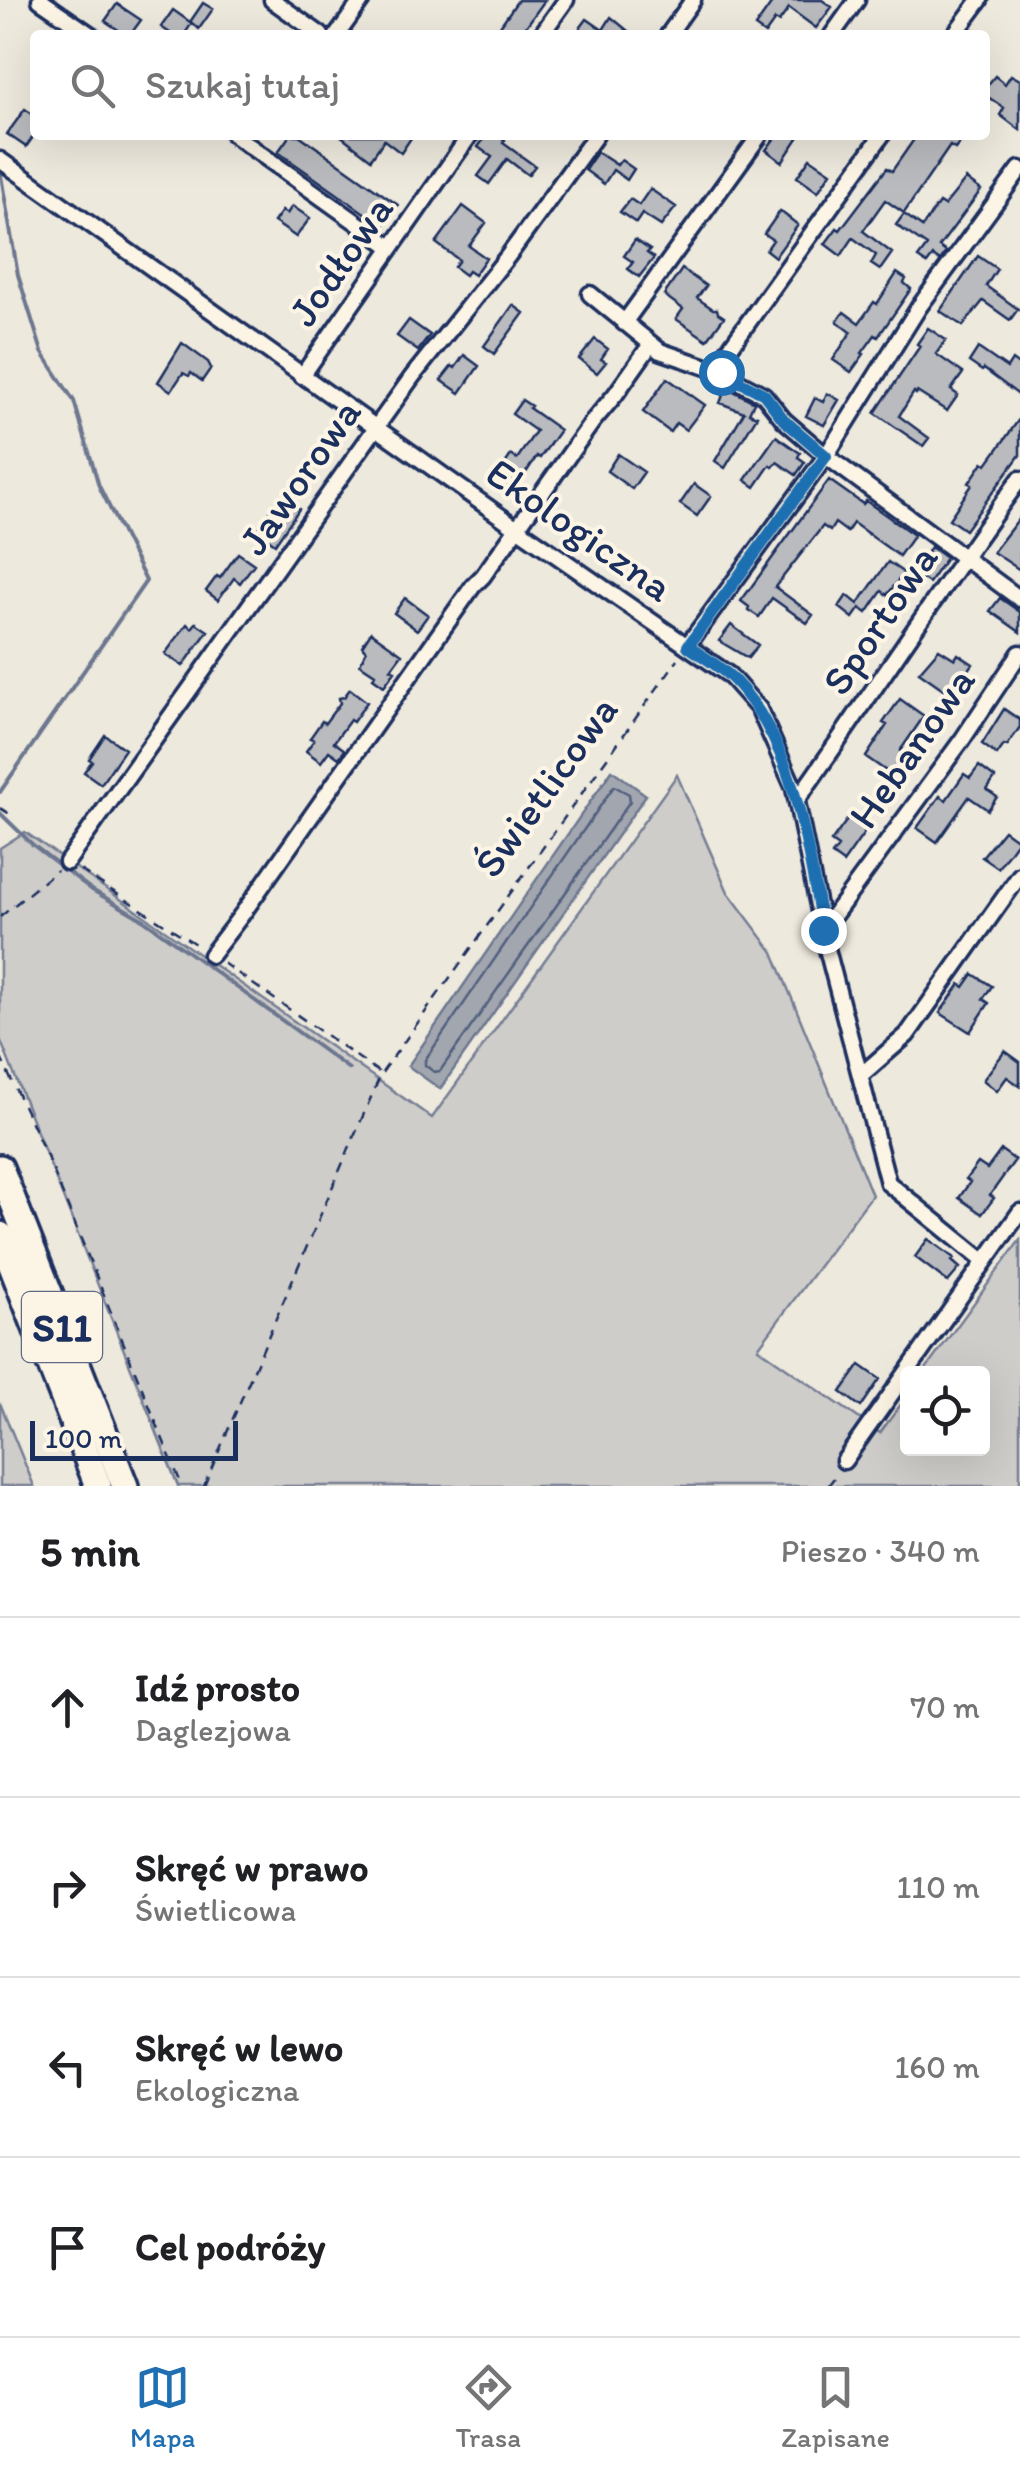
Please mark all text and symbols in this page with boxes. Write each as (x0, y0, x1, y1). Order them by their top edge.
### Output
search box (30, 30, 990, 140)
icon: search (65, 58, 120, 113)
text: Szukaj tutaj (145, 62, 340, 108)
street label: Jodłowa (277, 185, 404, 336)
route start (699, 350, 745, 396)
street label: Jaworowa (227, 388, 372, 564)
street label: Ekologiczna (477, 447, 683, 612)
street label: Sportowa (811, 534, 948, 704)
street label: Hebanowa (837, 656, 986, 838)
street label: Świetlicowa (463, 686, 628, 887)
route end (801, 908, 847, 954)
road number: S11 (22, 1292, 102, 1362)
map controls (900, 1366, 990, 1456)
button: locate (900, 1366, 990, 1456)
scale bar (30, 1416, 238, 1460)
text: 100 m (45, 1421, 122, 1455)
text: 5 min (40, 1526, 140, 1577)
text: Pieszo · 340 m (781, 1532, 980, 1570)
text: Idź prosto (135, 1665, 300, 1711)
icon: ahead (40, 1680, 95, 1735)
text: 70 m (910, 1688, 980, 1726)
text: Daglezjowa (135, 1711, 291, 1749)
text: Skręć w prawo (135, 1845, 369, 1891)
icon: right (40, 1860, 95, 1915)
text: 110 m (896, 1868, 980, 1906)
text: Świetlicowa (135, 1891, 296, 1929)
text: Skręć w lewo (135, 2025, 343, 2071)
icon: left (40, 2040, 95, 2095)
text: 160 m (894, 2048, 980, 2086)
text: Ekologiczna (135, 2071, 300, 2109)
icon: arrive (40, 2220, 95, 2275)
text: Cel podróży (135, 2224, 325, 2270)
tab: Mapa (130, 2360, 195, 2454)
tab: Trasa (455, 2360, 521, 2454)
tab: Zapisane (781, 2360, 890, 2454)

